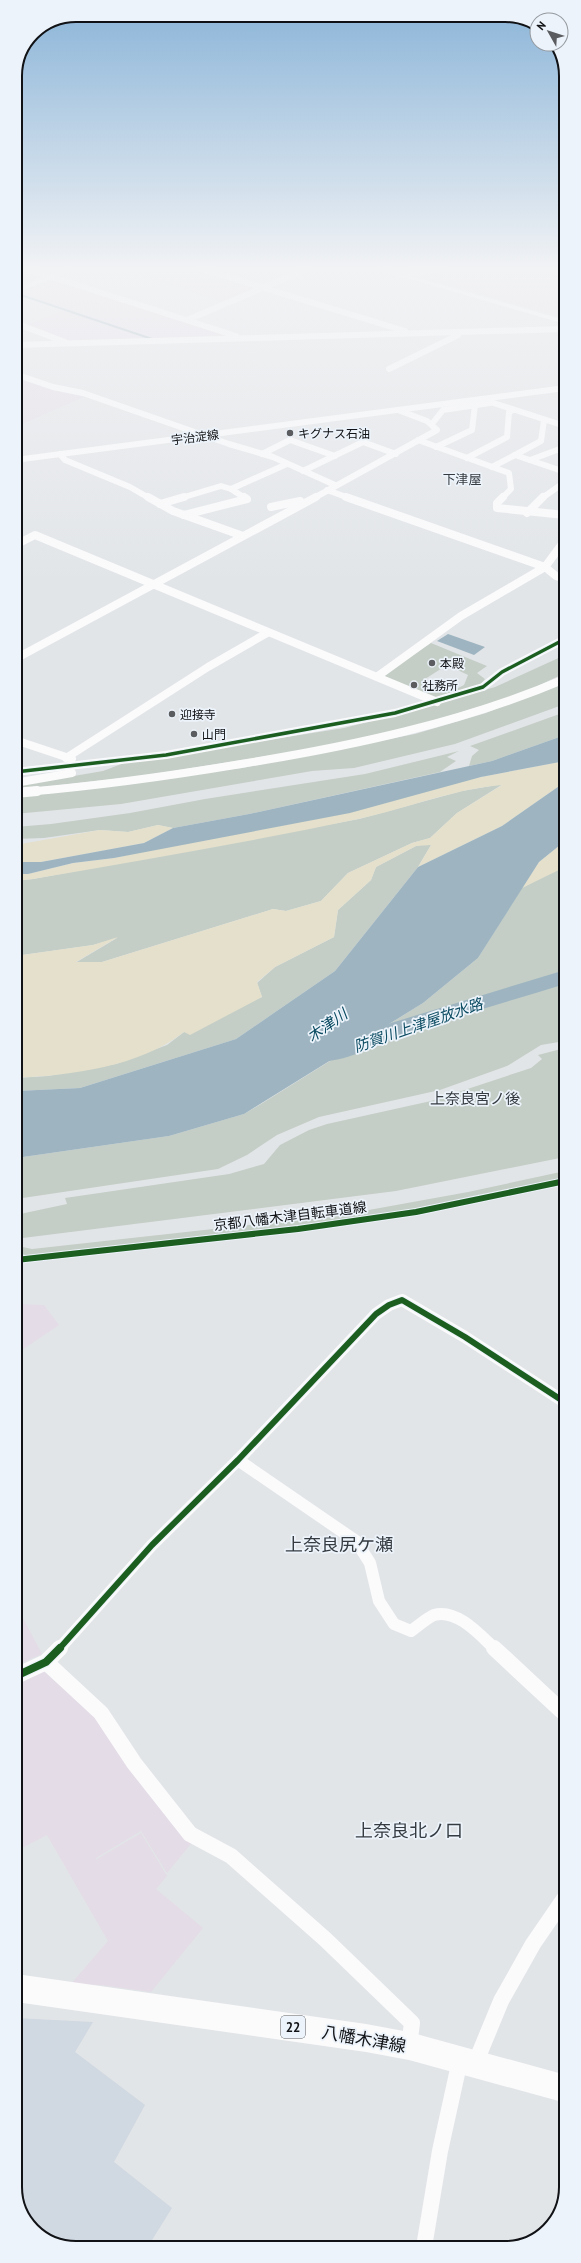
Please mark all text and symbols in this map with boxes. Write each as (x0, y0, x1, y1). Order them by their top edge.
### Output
north arrow (529, 12, 569, 52)
text: N (534, 18, 549, 33)
place label: キグナス石油 (298, 426, 370, 441)
street label: 宇治淀線 (170, 427, 220, 447)
marker: キグナス石油 (285, 428, 295, 438)
district label: 下津屋 (442, 471, 482, 488)
place label: 本殿 (440, 656, 464, 671)
marker: 本殿 (427, 658, 437, 668)
place label: 社務所 (422, 678, 458, 693)
marker: 社務所 (409, 680, 419, 690)
place label: 迎接寺 (180, 707, 216, 722)
marker: 迎接寺 (167, 709, 177, 719)
place label: 山門 (202, 727, 226, 742)
marker: 山門 (189, 729, 199, 739)
water label: 防賀川上津屋放水路 (351, 993, 487, 1056)
water label: 木津川 (303, 1003, 353, 1046)
district label: 上奈良宮ノ後 (430, 1089, 520, 1108)
street label: 京都八幡木津自転車道線 (212, 1198, 368, 1234)
district label: 上奈良尻ケ瀬 (285, 1533, 393, 1556)
district label: 上奈良北ノ口 (355, 1819, 463, 1842)
road number: 22 (281, 2016, 305, 2038)
street label: 八幡木津線 (320, 2021, 408, 2057)

